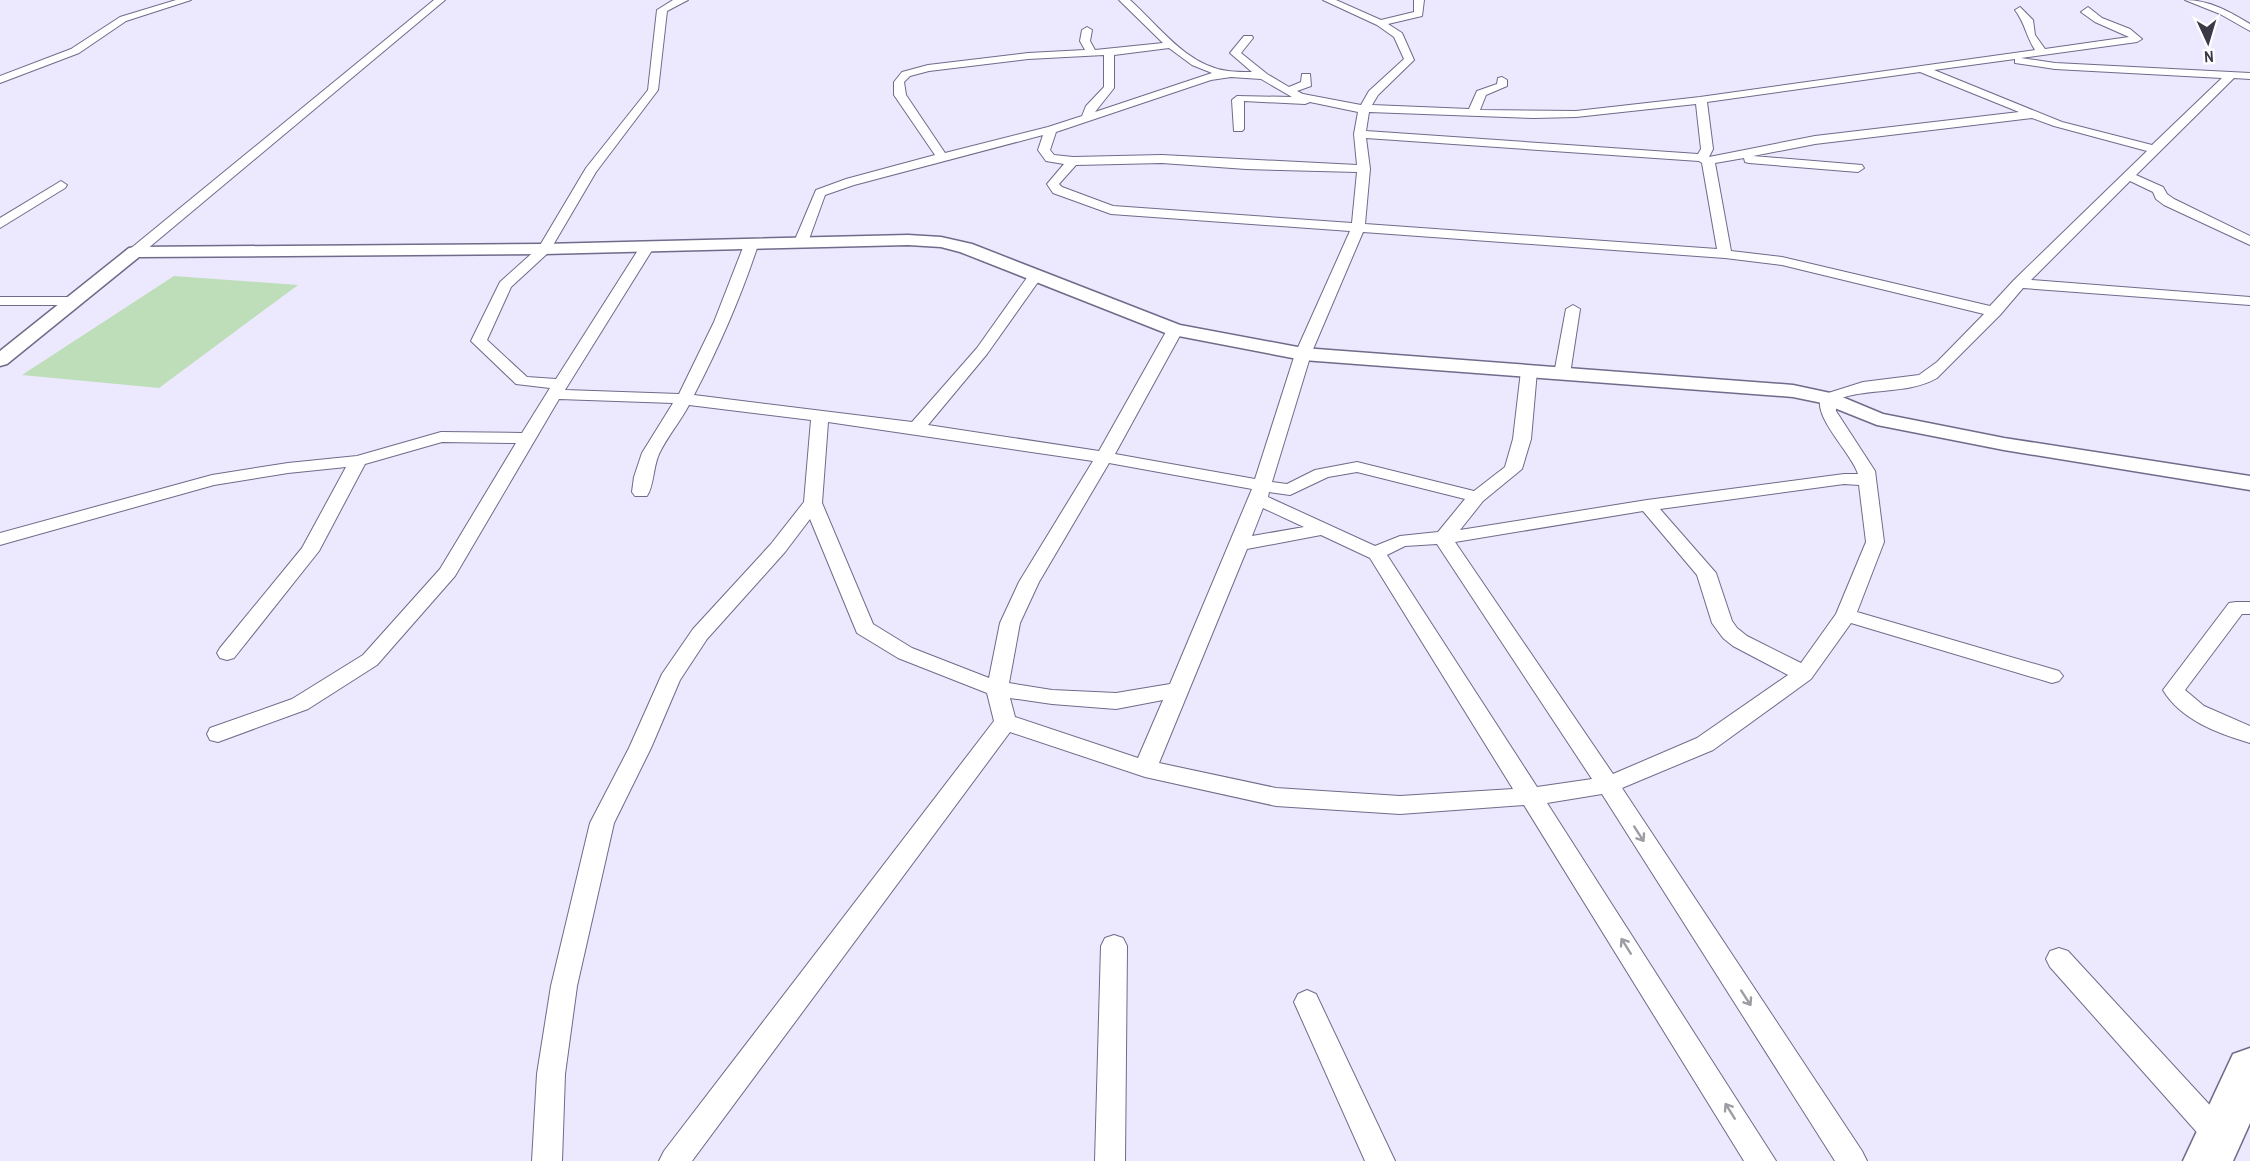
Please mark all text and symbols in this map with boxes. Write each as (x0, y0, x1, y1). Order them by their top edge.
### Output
north arrow (2178, 12, 2238, 72)
text: N (2204, 46, 2215, 68)
one-way arrow (1634, 825, 1646, 842)
one-way arrow (1620, 938, 1632, 955)
one-way arrow (1740, 989, 1752, 1006)
one-way arrow (1723, 1103, 1736, 1120)

